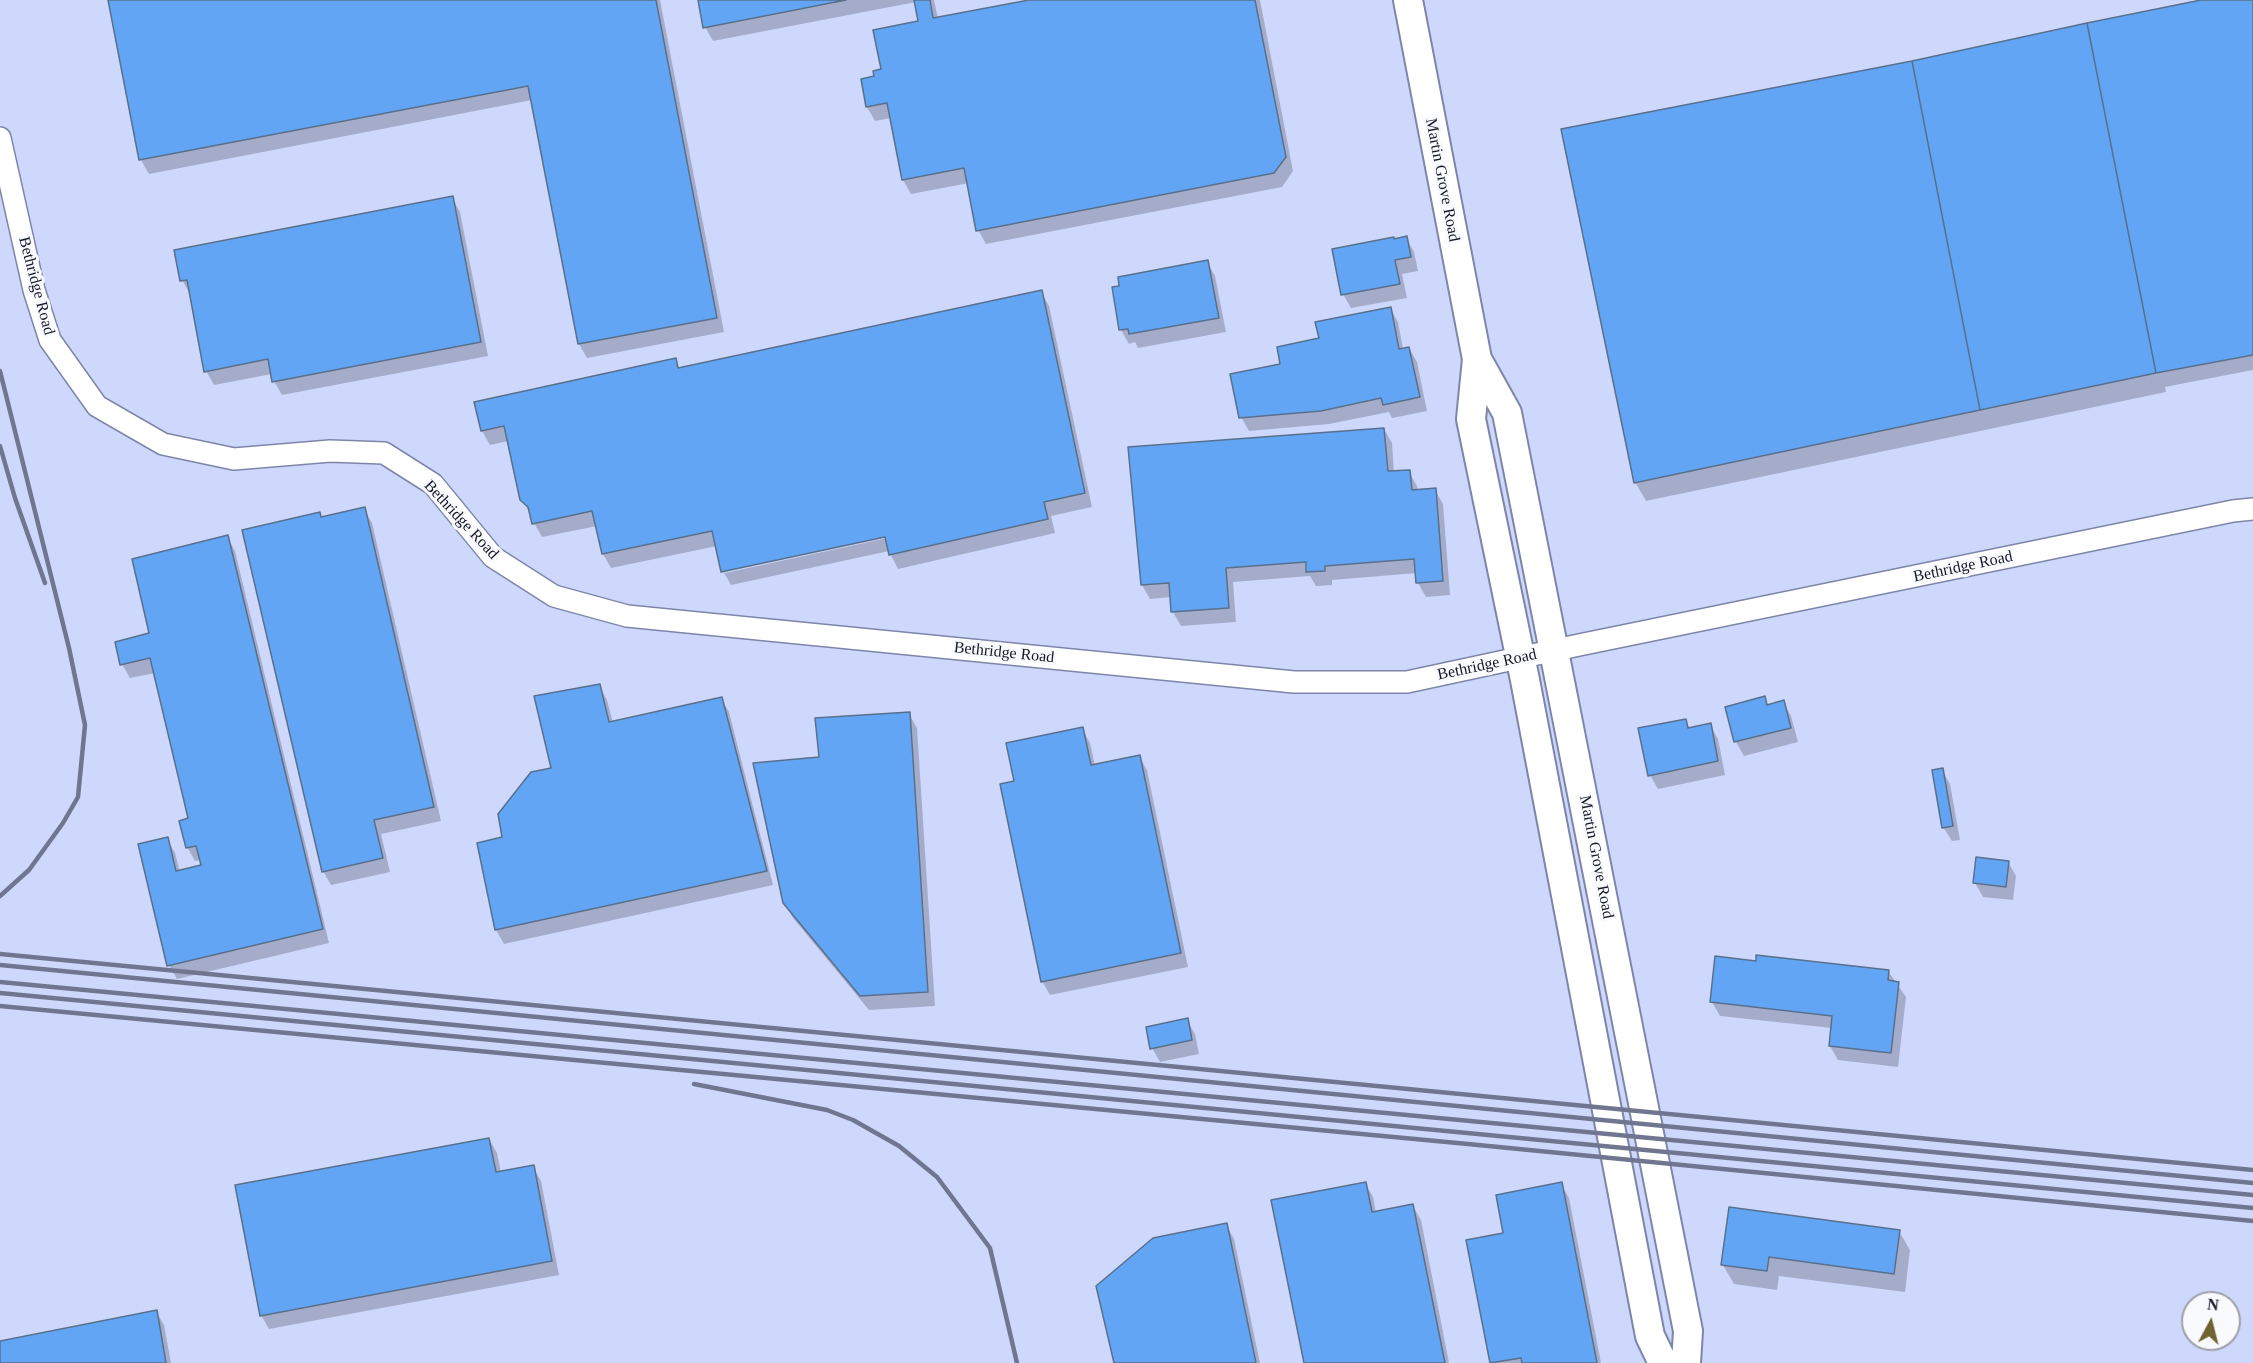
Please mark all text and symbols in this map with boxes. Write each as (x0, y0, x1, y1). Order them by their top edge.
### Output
street label: Martin Grove Road (1421, 117, 1463, 243)
street label: Bethridge Road (14, 235, 58, 337)
street label: Bethridge Road (420, 477, 502, 563)
street label: Bethridge Road (1912, 547, 2014, 587)
street label: Bethridge Road (953, 638, 1055, 668)
street label: Bethridge Road (1436, 645, 1538, 685)
street label: Martin Grove Road (1575, 794, 1617, 920)
north arrow (2181, 1291, 2241, 1351)
text: N (2206, 1295, 2220, 1314)

